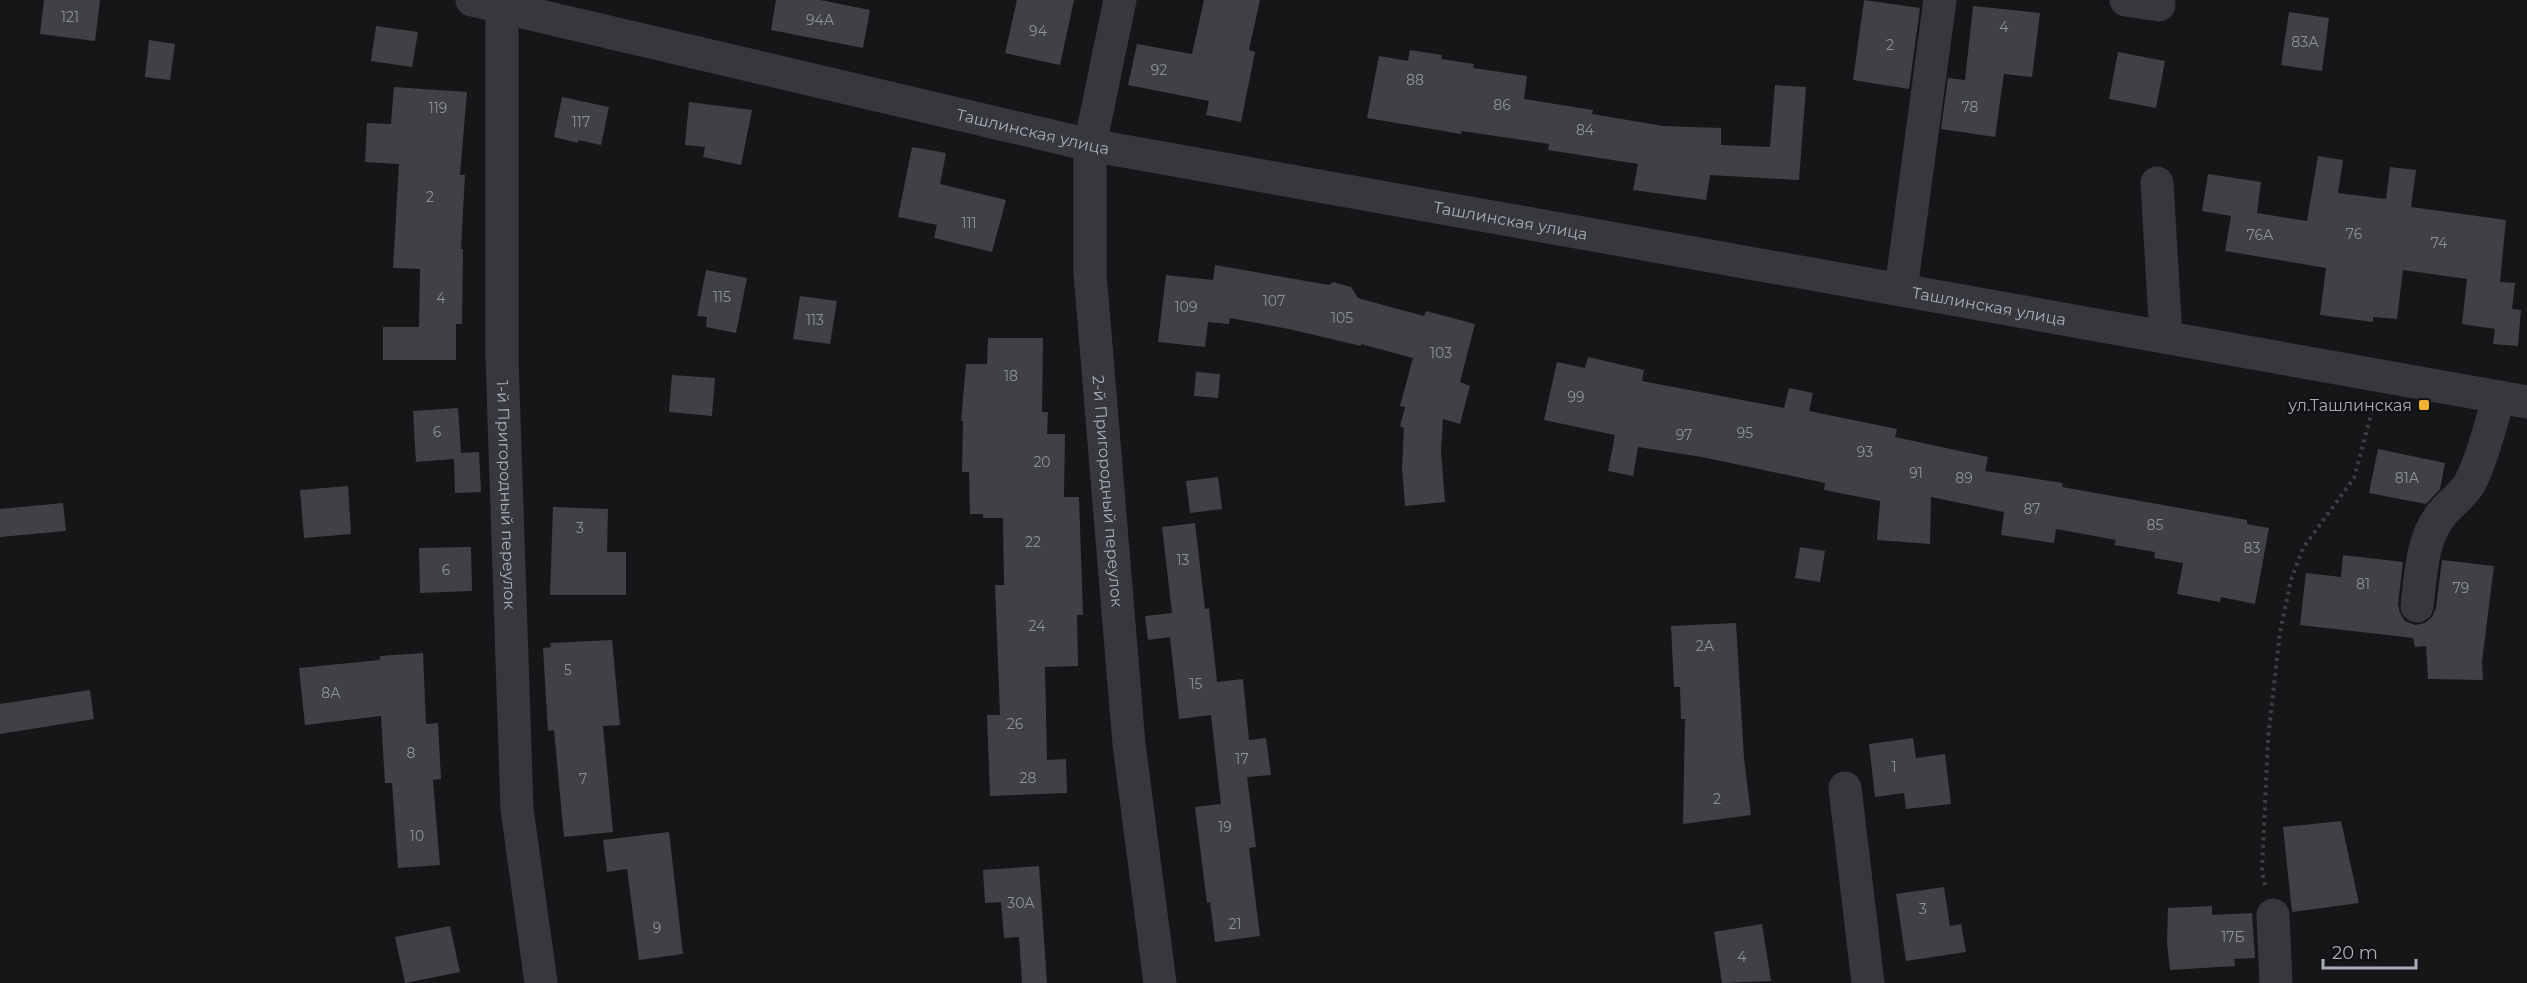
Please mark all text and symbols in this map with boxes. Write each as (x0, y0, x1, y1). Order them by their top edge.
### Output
house number: 121 (61, 8, 79, 26)
house number: 94А (806, 11, 835, 29)
house number: 4 (1999, 18, 2009, 36)
house number: 94 (1029, 22, 1048, 40)
house number: 83А (2291, 33, 2319, 51)
house number: 2 (1886, 36, 1894, 54)
house number: 92 (1151, 61, 1167, 79)
house number: 88 (1406, 71, 1424, 89)
house number: 86 (1493, 96, 1511, 114)
house number: 78 (1962, 98, 1979, 116)
house number: 119 (429, 99, 447, 117)
street label: Ташлинская улица (954, 105, 1111, 158)
house number: 117 (572, 113, 590, 131)
house number: 84 (1576, 121, 1595, 139)
house number: 2 (426, 188, 434, 206)
street label: Ташлинская улица (1432, 198, 1589, 244)
house number: 111 (961, 214, 977, 232)
house number: 76 (2346, 225, 2363, 243)
house number: 76А (2246, 226, 2274, 244)
house number: 74 (2431, 234, 2448, 252)
street label: Ташлинская улица (1910, 283, 2068, 329)
house number: 115 (713, 288, 731, 306)
house number: 4 (436, 289, 446, 307)
house number: 107 (1263, 292, 1285, 310)
house number: 109 (1175, 298, 1197, 316)
house number: 105 (1331, 309, 1353, 327)
house number: 113 (806, 311, 824, 329)
house number: 103 (1430, 344, 1452, 362)
house number: 18 (1004, 367, 1018, 385)
street label: 2-й Пригородный переулок (1089, 375, 1127, 609)
street label: 1-й Пригородный переулок (493, 380, 519, 611)
house number: 99 (1567, 388, 1585, 406)
place label: ул.Ташлинская (2287, 396, 2412, 415)
marker: ул.Ташлинская (2417, 398, 2431, 412)
house number: 6 (433, 423, 442, 441)
house number: 95 (1737, 424, 1753, 442)
house number: 97 (1676, 426, 1692, 444)
house number: 93 (1857, 443, 1873, 461)
house number: 20 (1033, 453, 1051, 471)
house number: 91 (1909, 464, 1923, 482)
house number: 89 (1955, 469, 1973, 487)
house number: 81А (2395, 469, 2420, 487)
house number: 87 (2023, 500, 2041, 518)
house number: 85 (2147, 516, 2164, 534)
house number: 3 (576, 519, 584, 537)
house number: 22 (1025, 533, 1041, 551)
house number: 83 (2244, 539, 2261, 557)
house number: 13 (1177, 551, 1190, 569)
house number: 6 (442, 561, 451, 579)
house number: 81 (2356, 575, 2370, 593)
house number: 79 (2453, 579, 2469, 597)
house number: 24 (1029, 617, 1046, 635)
house number: 2А (1696, 637, 1715, 655)
house number: 5 (564, 661, 572, 679)
house number: 15 (1190, 675, 1203, 693)
house number: 8А (321, 684, 341, 702)
house number: 26 (1007, 715, 1024, 733)
house number: 8 (407, 744, 416, 762)
house number: 17 (1235, 750, 1249, 768)
house number: 1 (1891, 758, 1897, 776)
house number: 28 (1020, 769, 1037, 787)
house number: 7 (579, 770, 587, 788)
house number: 2 (1713, 790, 1721, 808)
house number: 19 (1218, 818, 1232, 836)
house number: 10 (410, 827, 424, 845)
house number: 30А (1007, 894, 1035, 912)
house number: 3 (1919, 900, 1927, 918)
house number: 21 (1228, 915, 1242, 933)
house number: 9 (653, 919, 661, 937)
house number: 17Б (2221, 928, 2245, 946)
scale bar (2323, 932, 2416, 970)
text: 20 m (2332, 942, 2378, 964)
house number: 4 (1737, 948, 1747, 966)

